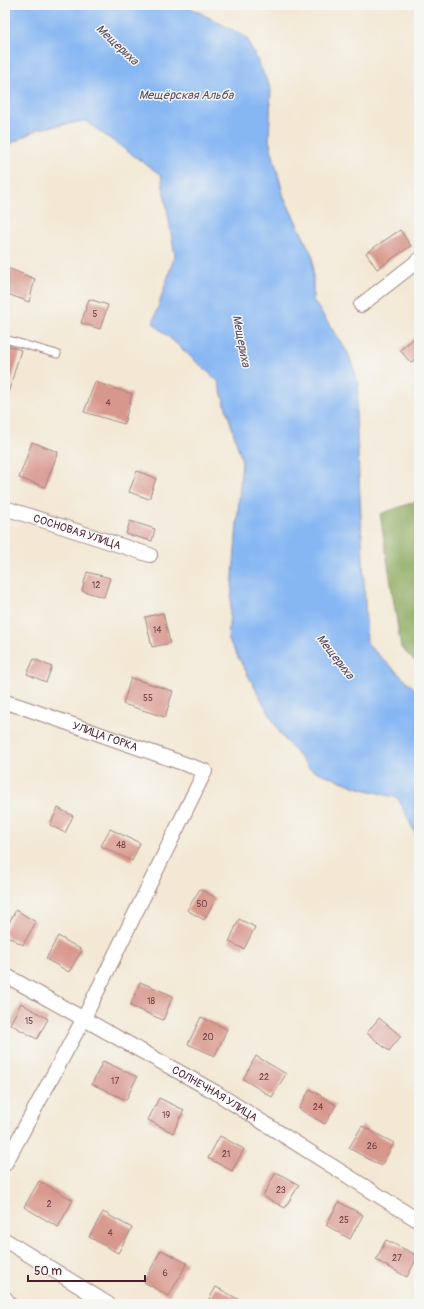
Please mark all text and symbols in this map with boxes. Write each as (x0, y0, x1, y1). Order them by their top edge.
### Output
water label: Мещериха (93, 22, 142, 69)
water label: Мещёрская Альба (139, 88, 235, 103)
house number: 5 (93, 309, 98, 320)
water label: Мещериха (229, 314, 254, 370)
house number: 4 (105, 398, 111, 409)
street label: СОСНОВАЯ УЛИЦА (32, 511, 123, 552)
house number: 12 (92, 580, 100, 591)
house number: 14 (153, 625, 162, 636)
water label: Мещериха (313, 632, 358, 684)
house number: 55 (143, 693, 153, 704)
street label: УЛИЦА ГОРКА (71, 719, 140, 754)
house number: 48 (116, 840, 126, 851)
house number: 50 (196, 899, 208, 910)
house number: 18 (147, 996, 155, 1007)
house number: 15 (25, 1016, 33, 1027)
house number: 20 (202, 1032, 214, 1043)
street label: СОЛНЕЧНАЯ УЛИЦА (170, 1063, 260, 1124)
house number: 22 (259, 1072, 269, 1083)
house number: 17 (111, 1076, 119, 1087)
house number: 24 (313, 1102, 324, 1113)
house number: 19 (162, 1110, 170, 1121)
house number: 26 (367, 1141, 377, 1152)
house number: 21 (222, 1149, 230, 1160)
house number: 23 (276, 1185, 286, 1196)
house number: 2 (46, 1199, 52, 1210)
house number: 25 (339, 1215, 349, 1226)
house number: 4 (107, 1228, 113, 1239)
house number: 27 (392, 1253, 402, 1264)
scale bar (28, 1257, 145, 1283)
text: 50 m (34, 1264, 62, 1279)
house number: 6 (162, 1268, 168, 1279)

